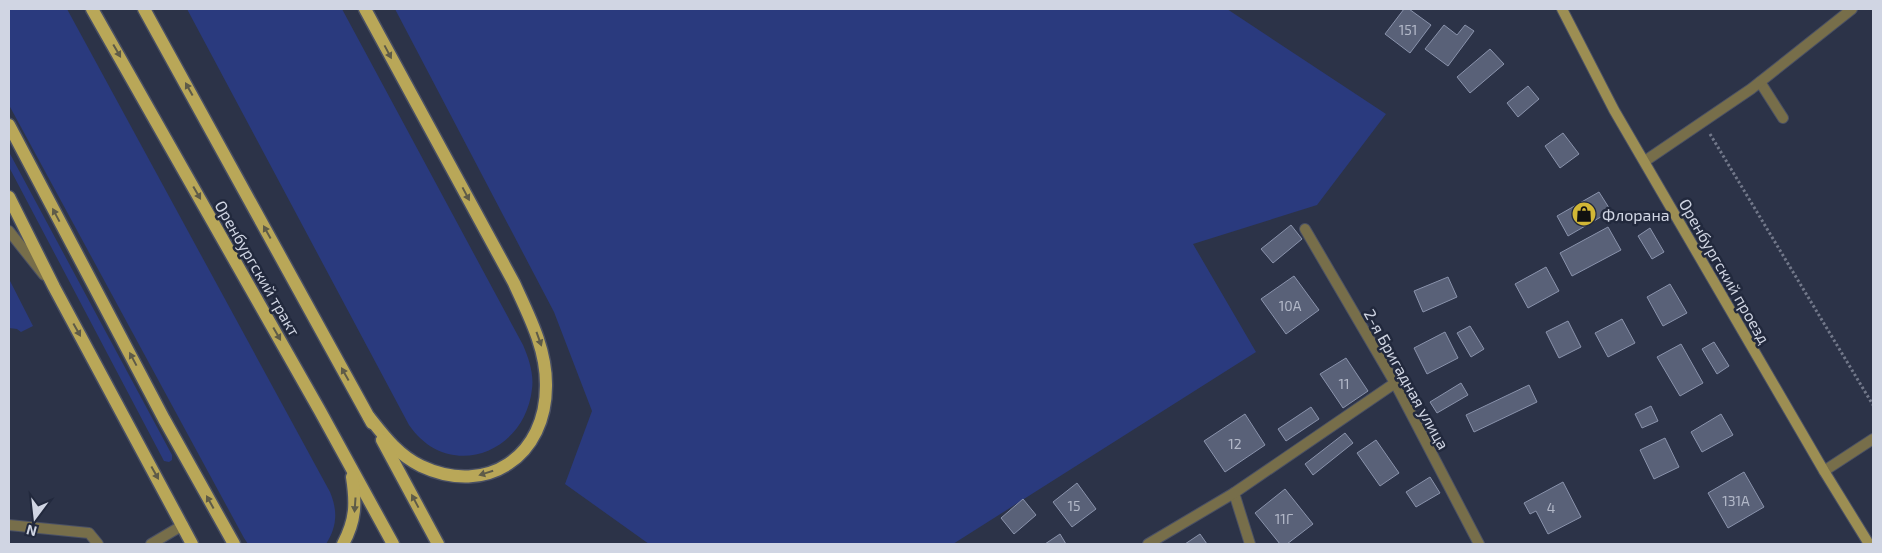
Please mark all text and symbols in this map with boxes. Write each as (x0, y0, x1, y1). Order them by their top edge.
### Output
house number: 151 (1399, 21, 1417, 38)
one-way arrow (384, 44, 392, 59)
one-way arrow (112, 45, 121, 58)
one-way arrow (184, 83, 193, 96)
one-way arrow (192, 186, 201, 199)
one-way arrow (462, 187, 470, 202)
street label: Оренбургский проезд (1675, 195, 1774, 347)
street label: Оренбургский тракт (211, 197, 305, 340)
shop icon: Флорана (1571, 201, 1597, 227)
place label: Флорана (1602, 205, 1670, 224)
one-way arrow (52, 209, 61, 222)
one-way arrow (263, 224, 271, 239)
house number: 10А (1279, 297, 1302, 314)
street label: 2-я Бригадная улица (1360, 306, 1453, 453)
one-way arrow (73, 323, 81, 338)
one-way arrow (272, 327, 281, 341)
one-way arrow (536, 332, 543, 347)
one-way arrow (128, 352, 137, 366)
one-way arrow (341, 367, 349, 381)
house number: 11 (1338, 375, 1350, 392)
house number: 12 (1228, 435, 1242, 452)
one-way arrow (151, 466, 159, 480)
one-way arrow (478, 470, 493, 478)
house number: 131А (1722, 492, 1750, 509)
north arrow (10, 493, 60, 543)
one-way arrow (206, 495, 214, 509)
one-way arrow (410, 495, 419, 508)
house number: 15 (1067, 497, 1081, 514)
one-way arrow (350, 498, 358, 514)
house number: 4 (1547, 499, 1555, 516)
house number: 11Г (1275, 510, 1293, 527)
text: N (24, 522, 39, 541)

